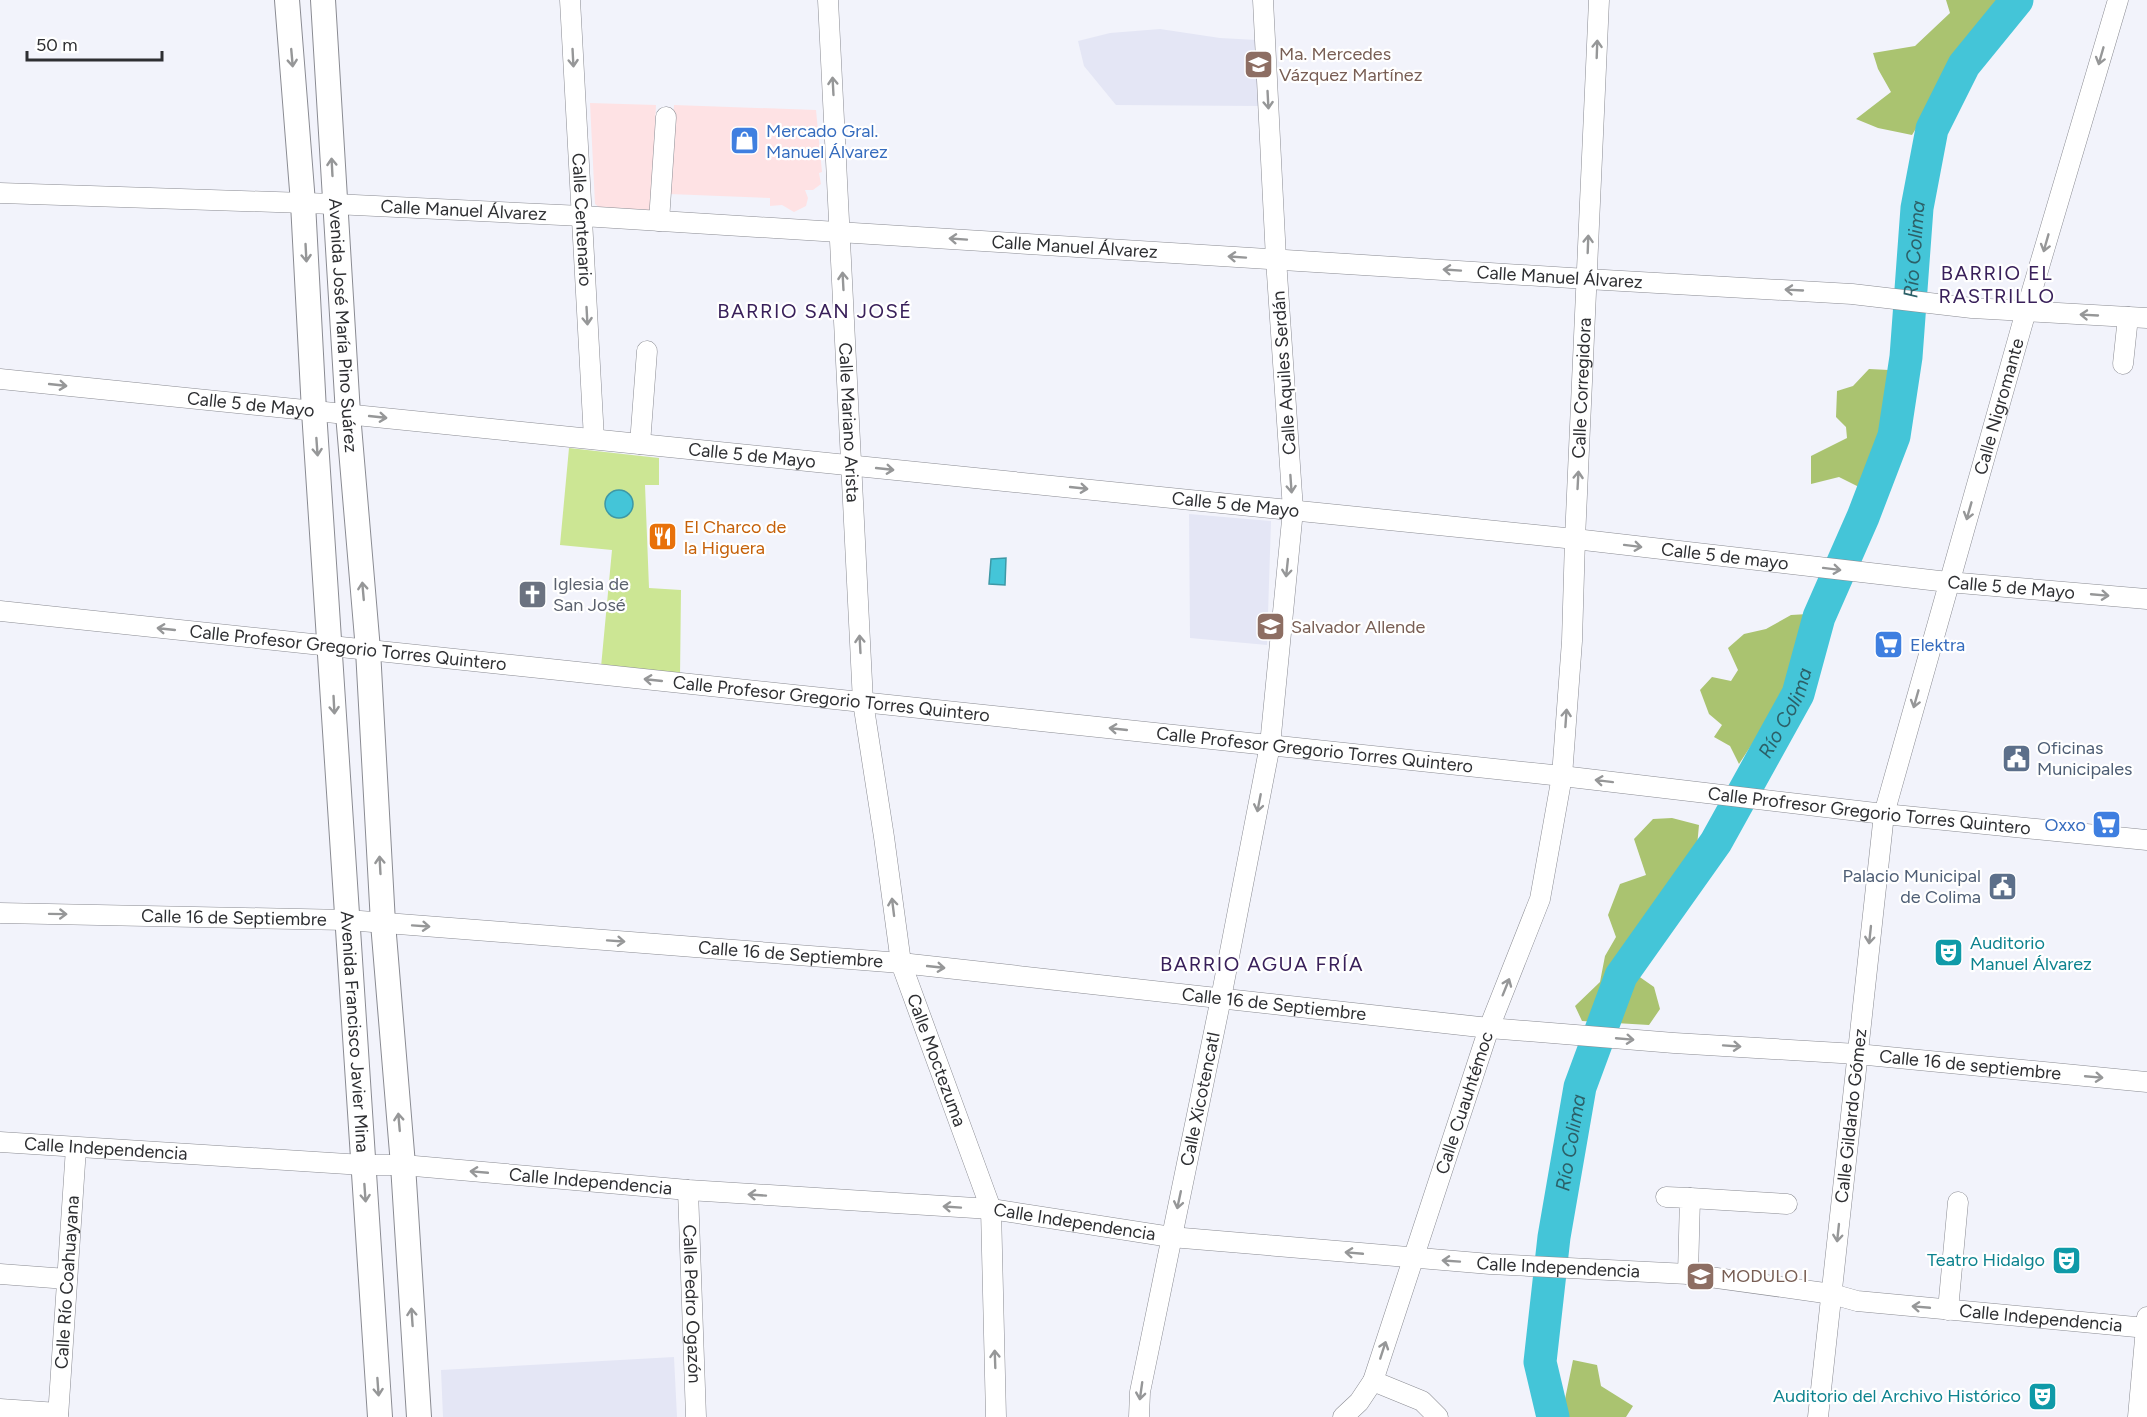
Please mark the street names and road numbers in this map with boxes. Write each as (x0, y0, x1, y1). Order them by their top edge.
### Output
street label: Calle Centenario (567, 152, 597, 287)
street label: Calle Manuel Álvarez (380, 195, 547, 225)
street label: Avenida José María Pino Suárez (324, 198, 362, 454)
street label: Calle Manuel Álvarez (991, 231, 1158, 263)
street label: Calle Manuel Álvarez (1476, 261, 1643, 293)
street label: Calle Aquiles Serdán (1267, 290, 1301, 456)
street label: Calle Corregidora (1568, 317, 1596, 459)
street label: Calle Nigromante (1969, 336, 2029, 477)
street label: Calle Mariano Arista (834, 342, 864, 503)
street label: Calle 5 de Mayo (186, 387, 316, 422)
street label: Calle 5 de Mayo (687, 438, 817, 473)
street label: Calle 5 de Mayo (1171, 487, 1300, 522)
street label: Calle 5 de mayo (1660, 538, 1790, 575)
street label: Calle 5 de Mayo (1946, 571, 2076, 604)
street label: Calle Profesor Gregorio Torres Quintero (189, 620, 508, 675)
street label: Calle Profesor Gregorio Torres Quintero (672, 671, 991, 726)
street label: Calle Profesor Gregorio Torres Quintero (1155, 722, 1474, 778)
street label: Calle Profresor Gregorio Torres Quintero (1707, 782, 2032, 839)
street label: Calle 16 de Septiembre (141, 905, 327, 931)
street label: Avenida Francisco Javier Mina (336, 910, 374, 1153)
street label: Calle 16 de Septiembre (697, 936, 884, 973)
street label: Calle 16 de Septiembre (1181, 983, 1368, 1025)
street label: Calle Moctezuma (902, 991, 971, 1130)
street label: Calle Gildardo Gómez (1830, 1027, 1871, 1204)
street label: Calle Cuauhtémoc (1431, 1028, 1498, 1177)
street label: Calle Xicotencatl (1176, 1030, 1225, 1168)
street label: Calle 16 de septiembre (1878, 1045, 2062, 1085)
street label: Calle Independencia (23, 1133, 188, 1165)
street label: Calle Independencia (508, 1163, 673, 1200)
street label: Calle Río Coahuayana (50, 1195, 84, 1370)
street label: Calle Independencia (992, 1199, 1157, 1245)
street label: Calle Pedro Ogazón (678, 1224, 706, 1384)
street label: Calle Independencia (1475, 1252, 1641, 1283)
street label: Calle Independencia (1958, 1300, 2123, 1337)

